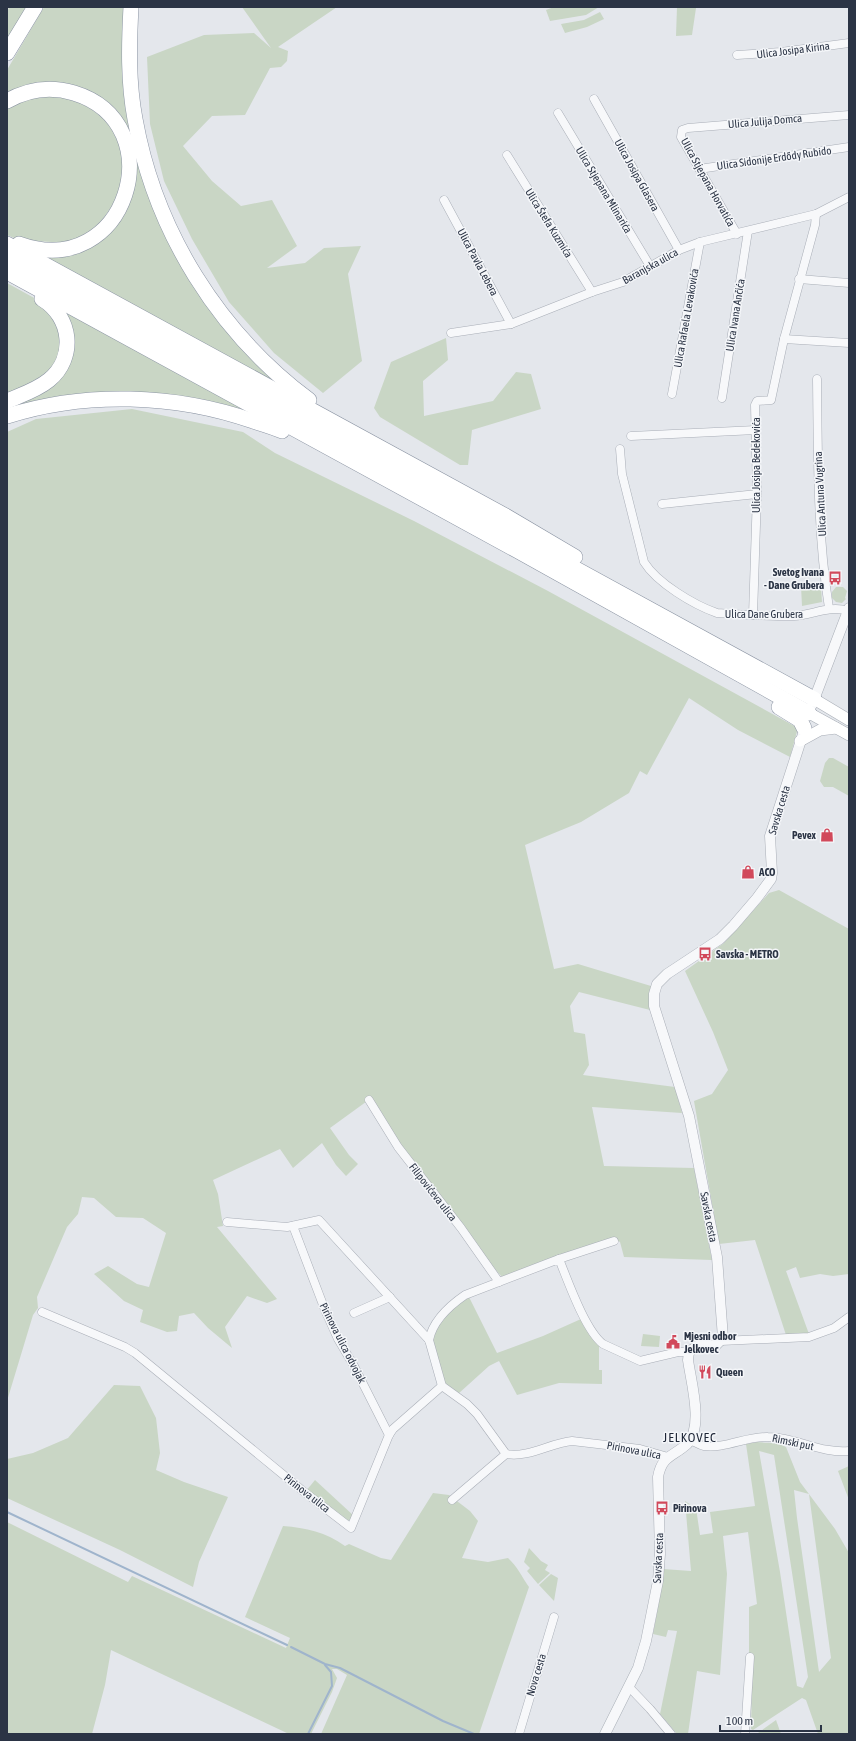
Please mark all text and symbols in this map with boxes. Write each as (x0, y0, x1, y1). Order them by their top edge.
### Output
street label: Ulica Josipa Kirina (756, 40, 830, 60)
street label: Ulica Julija Domca (727, 112, 803, 130)
street label: Ulica Stjepana Horvatića (679, 136, 737, 228)
street label: Ulica Josipa Glasera (612, 137, 662, 213)
street label: Ulica Sidonije Erdődy Rubido (716, 144, 832, 172)
street label: Ulica Stjepana Mlinarića (574, 145, 634, 235)
street label: Ulica Štefa Kuzmića (523, 186, 575, 260)
street label: Ulica Pavla Lebera (455, 226, 501, 298)
street label: Baranjska ulica (620, 246, 680, 286)
street label: Ulica Rafaela Levakovića (671, 267, 701, 369)
street label: Ulica Ivana Ančića (723, 278, 747, 352)
street label: Ulica Josipa Bedekovića (750, 417, 762, 513)
street label: Ulica Antuna Vugrina (812, 451, 828, 537)
place label: Svetog Ivana - Dane Grubera (764, 566, 824, 591)
bus stop icon: Svetog Ivana - Dane Grubera (827, 570, 843, 586)
street label: Ulica Dane Grubera (725, 608, 803, 620)
street label: Savska cesta (766, 784, 792, 836)
shop icon: Pevex (819, 827, 835, 843)
place label: Pevex (792, 829, 817, 841)
shop icon: ACO (740, 864, 756, 880)
place label: ACO (758, 866, 776, 878)
bus stop icon: Savska - METRO (697, 946, 713, 962)
place label: Savska - METRO (716, 948, 779, 960)
street label: Filipovićeva ulica (407, 1161, 459, 1223)
street label: Savska cesta (698, 1191, 720, 1243)
street label: Pirinova ulica odvojak (317, 1301, 369, 1385)
place label: Mjesni odbor Jelkovec (683, 1330, 737, 1355)
public building icon: Mjesni odbor Jelkovec (665, 1334, 681, 1350)
restaurant icon: Queen (697, 1364, 713, 1380)
place label: Queen (716, 1366, 743, 1378)
district label: JELKOVEC (663, 1430, 717, 1445)
street label: Rimski put (771, 1432, 815, 1452)
street label: Pirinova ulica (606, 1439, 662, 1461)
street label: Pirinova ulica (282, 1471, 332, 1515)
bus stop icon: Pirinova (654, 1500, 670, 1516)
place label: Pirinova (673, 1502, 707, 1514)
street label: Savska cesta (651, 1532, 665, 1584)
street label: Nova cesta (524, 1652, 548, 1698)
scale bar (720, 1707, 821, 1733)
text: 100 m (726, 1714, 753, 1728)

